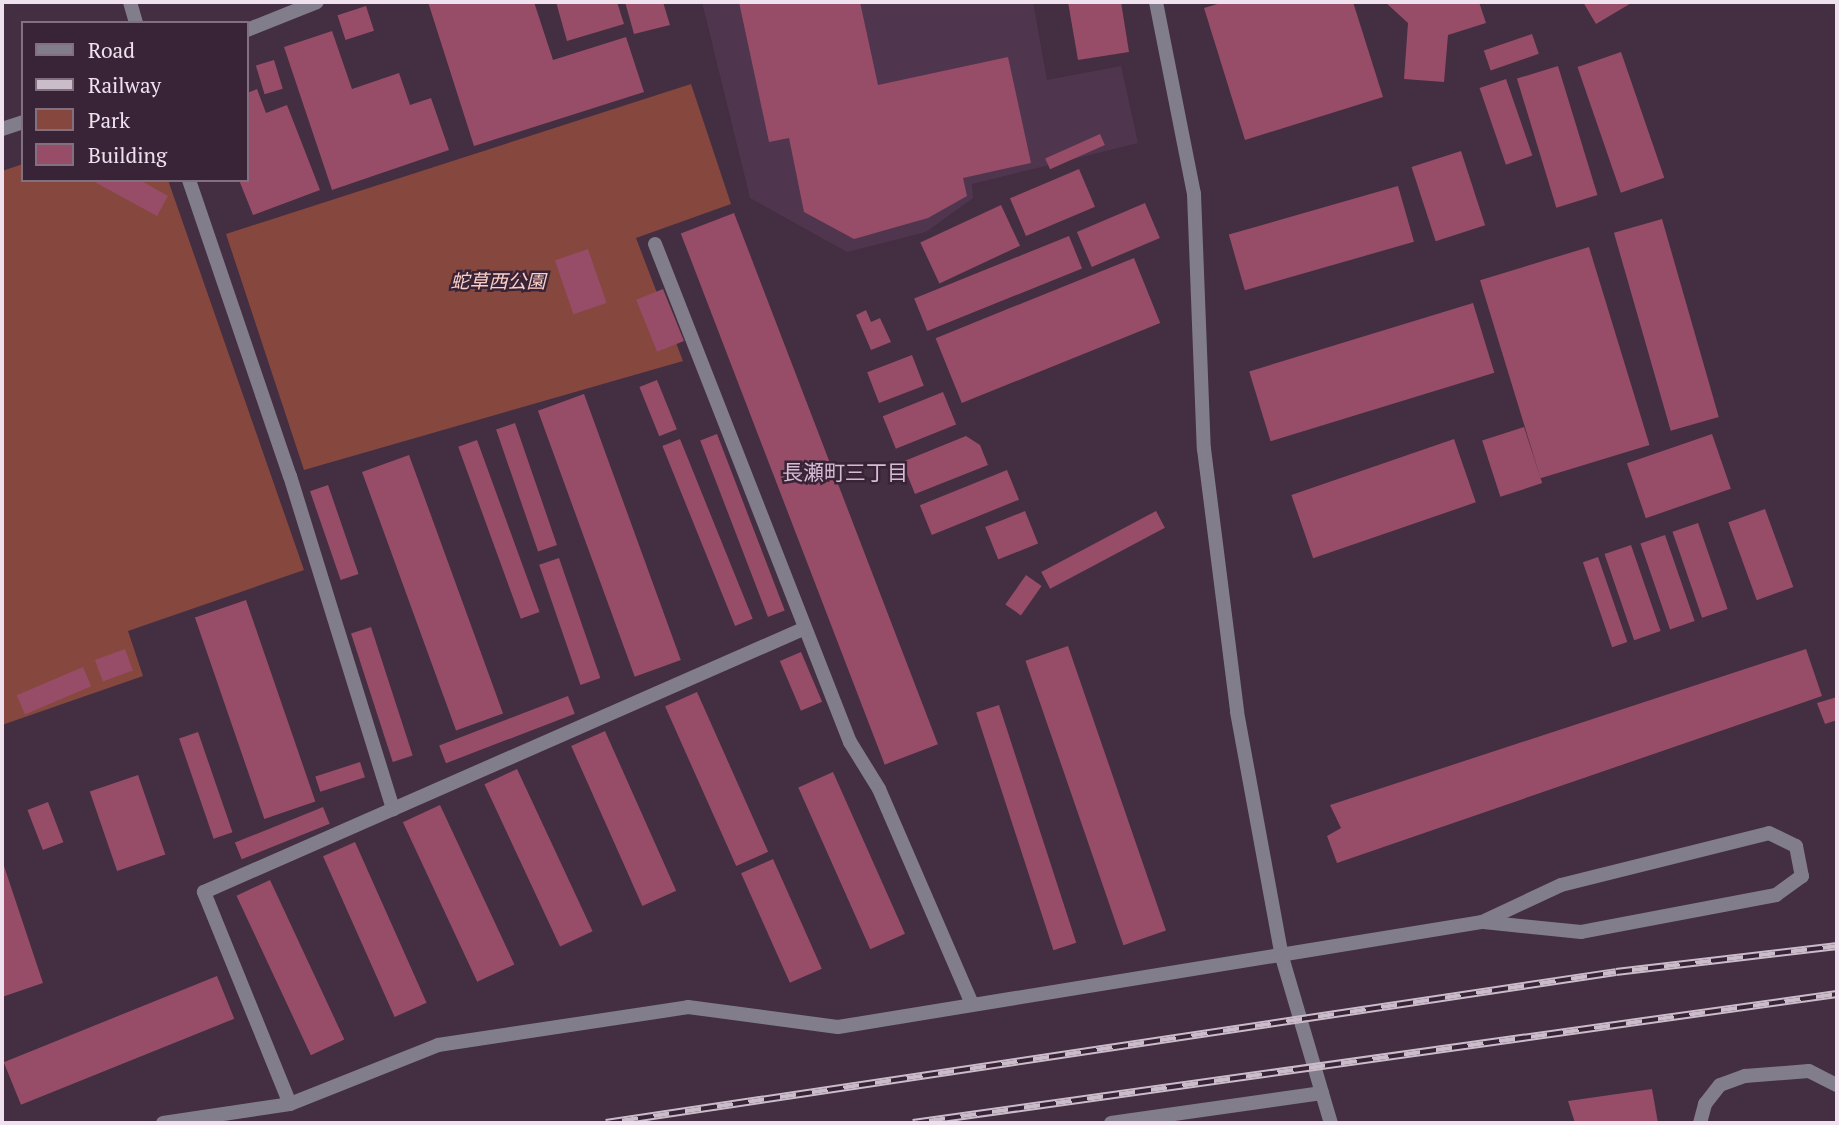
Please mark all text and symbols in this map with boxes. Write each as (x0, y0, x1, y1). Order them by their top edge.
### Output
legend (21, 21, 248, 182)
text: Road (88, 36, 135, 64)
text: Railway (88, 71, 161, 99)
text: Park (88, 106, 130, 134)
text: Building (88, 141, 167, 169)
park label: 蛇草西公園 (451, 270, 545, 292)
district label: 長瀬町三丁目 (782, 459, 908, 485)

